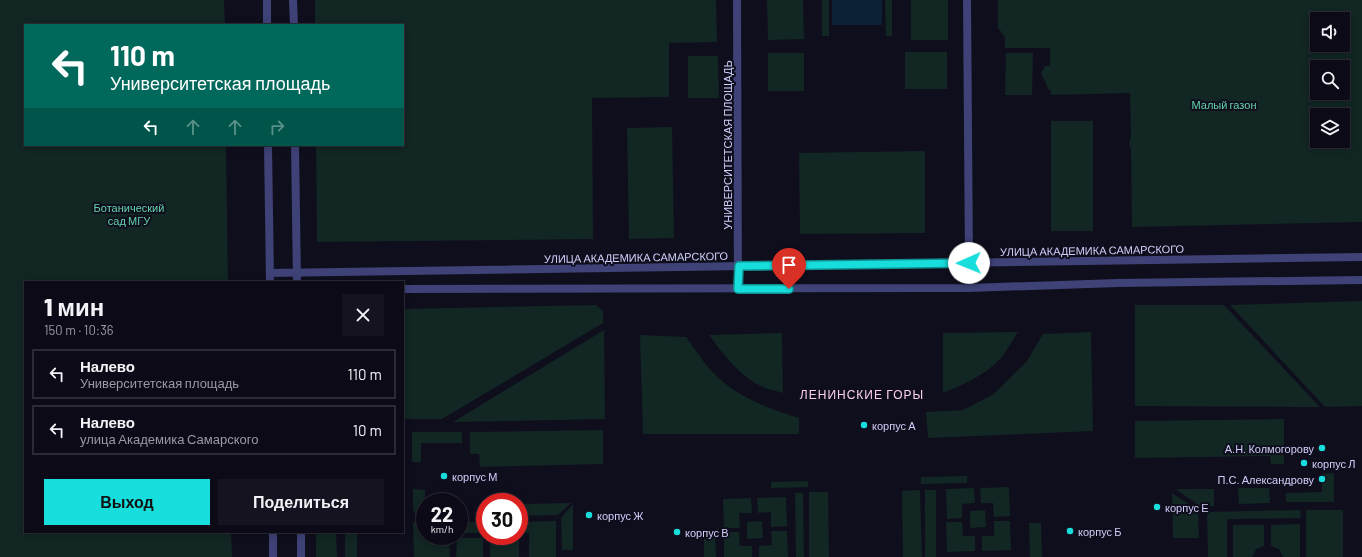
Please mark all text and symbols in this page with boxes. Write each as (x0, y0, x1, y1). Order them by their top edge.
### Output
map controls (1310, 12, 1350, 148)
button: sound (1310, 12, 1350, 52)
text: 110 m (110, 38, 175, 72)
icon: left (44, 40, 96, 92)
street label: УНИВЕРСИТЕТСКАЯ ПЛОЩАДЬ (721, 60, 734, 230)
button: search (1310, 60, 1350, 100)
text: Университетская площадь (110, 72, 330, 94)
park label: Малый газон (1192, 98, 1256, 111)
button: layers (1310, 108, 1350, 148)
icon: left (140, 116, 162, 138)
icon: ahead (182, 116, 204, 138)
icon: ahead (224, 116, 246, 138)
icon: right (266, 116, 288, 138)
park label: Ботанический сад МГУ (94, 201, 164, 227)
position arrow (948, 242, 990, 284)
street label: УЛИЦА АКАДЕМИКА САМАРСКОГО (1000, 242, 1185, 258)
pin (772, 248, 806, 289)
street label: УЛИЦА АКАДЕМИКА САМАРСКОГО (544, 249, 729, 265)
icon: arrive (778, 254, 800, 276)
text: 1 мин (44, 292, 104, 321)
button: close (342, 294, 384, 336)
text: 150 m · 10:36 (44, 322, 114, 338)
text: Налево (80, 357, 135, 375)
icon: left (46, 363, 68, 385)
text: 110 m (348, 365, 382, 383)
text: Университетская площадь (80, 375, 239, 391)
district label: ЛЕНИНСКИЕ ГОРЫ (800, 387, 924, 401)
text: Налево (80, 413, 135, 431)
icon: left (46, 419, 68, 441)
place label: корпус А (872, 419, 916, 432)
marker: корпус А (859, 420, 869, 430)
text: 10 m (353, 421, 382, 439)
text: улица Академика Самарского (80, 431, 258, 447)
place label: А.Н. Колмогорову (1225, 442, 1314, 455)
marker: А.Н. Колмогорову (1317, 443, 1327, 453)
place label: корпус Л (1312, 457, 1355, 470)
marker: корпус Л (1299, 458, 1309, 468)
place label: корпус М (452, 470, 497, 483)
marker: корпус М (439, 471, 449, 481)
place label: П.С. Александрову (1218, 473, 1314, 486)
marker: П.С. Александрову (1317, 474, 1327, 484)
button: Выход (44, 479, 210, 525)
button: Поделиться (218, 479, 384, 525)
speed limit sign: 30 (476, 493, 528, 545)
place label: корпус Е (1165, 501, 1209, 514)
text: 22 (431, 502, 453, 526)
marker: корпус Е (1152, 502, 1162, 512)
place label: корпус Ж (597, 509, 643, 522)
marker: корпус Ж (584, 510, 594, 520)
text: km/h (431, 523, 453, 535)
place label: корпус Б (1078, 525, 1121, 538)
place label: корпус В (685, 526, 729, 539)
marker: корпус Б (1065, 526, 1075, 536)
marker: корпус В (672, 527, 682, 537)

